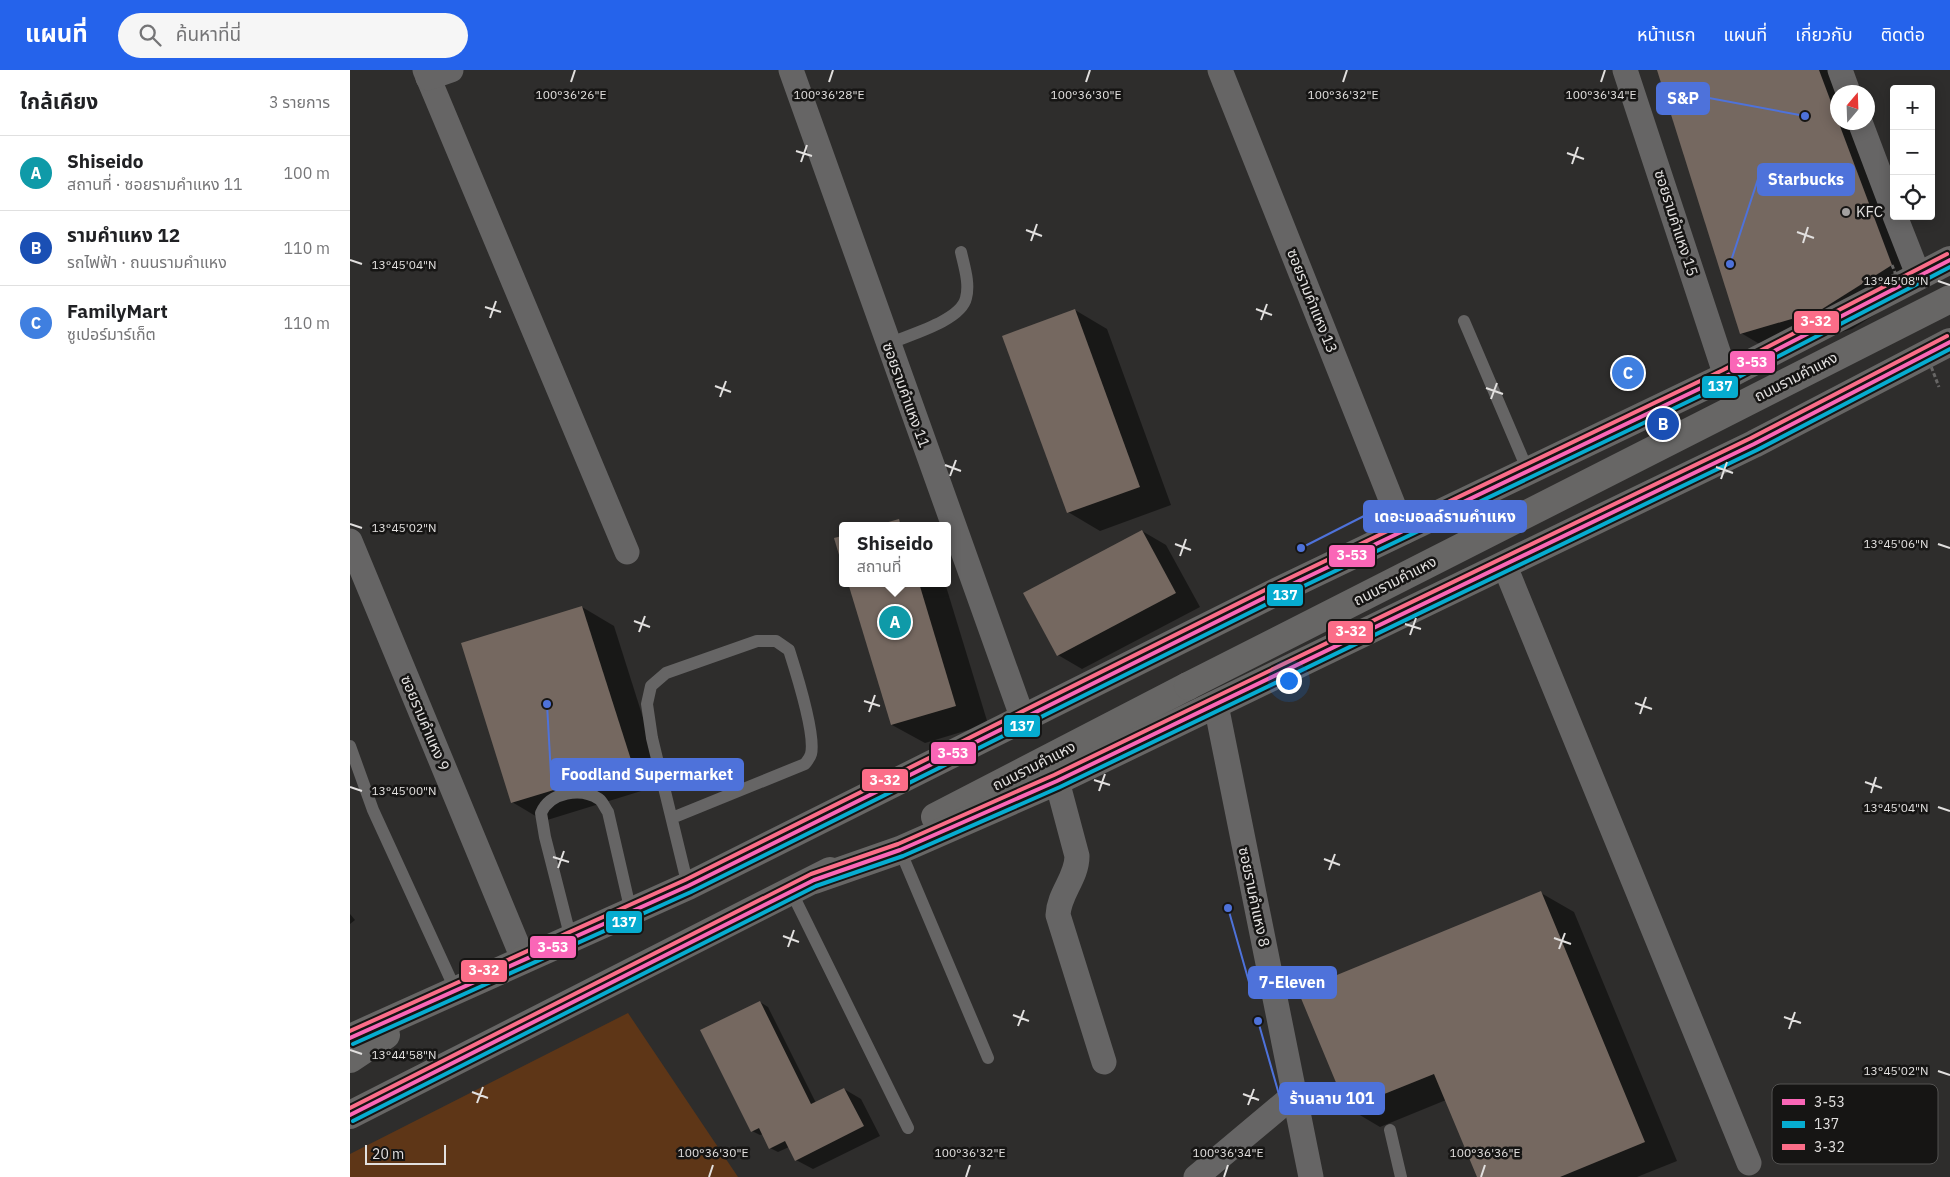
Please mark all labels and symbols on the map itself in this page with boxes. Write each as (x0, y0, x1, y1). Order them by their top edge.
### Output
callout: S&P (1657, 83, 1709, 114)
north arrow (1830, 85, 1875, 130)
text: 100°36'26"E (536, 87, 606, 102)
text: 100°36'28"E (794, 87, 864, 102)
text: 100°36'30"E (1051, 87, 1121, 102)
text: 100°36'32"E (1308, 87, 1378, 102)
text: 100°36'34"E (1566, 87, 1636, 102)
text: S&P (1667, 88, 1699, 108)
callout: Starbucks (1758, 164, 1854, 195)
street label: ซอยรามคำแหง 15 (1650, 167, 1703, 278)
text: Starbucks (1768, 169, 1844, 189)
place label: KFC (1856, 202, 1883, 221)
marker: KFC (1840, 206, 1852, 218)
street label: ซอยรามคำแหง 13 (1283, 246, 1342, 356)
text: 13°45'04"N (371, 257, 437, 272)
text: 13°45'08"N (1863, 273, 1929, 288)
line badge: 3-32 (1793, 310, 1840, 334)
text: 3-32 (1801, 312, 1831, 330)
street label: ซอยรามคำแหง 11 (879, 340, 934, 450)
street label: ถนนรามคำแหง (1751, 347, 1841, 406)
line badge: 3-53 (1729, 350, 1776, 374)
text: 3-53 (1737, 353, 1767, 371)
pin: C (1612, 354, 1644, 392)
line badge: 137 (1701, 375, 1739, 399)
text: 137 (1707, 377, 1733, 395)
pin: B (1647, 405, 1679, 443)
callout: เดอะมอลล์รามคำแหง (1364, 501, 1526, 532)
text: เดอะมอลล์รามคำแหง (1374, 506, 1516, 526)
text: 13°45'02"N (371, 520, 437, 535)
text: 13°45'06"N (1863, 536, 1929, 551)
line badge: 3-53 (1328, 544, 1376, 568)
text: 3-53 (1337, 546, 1367, 564)
street label: ถนนรามคำแหง (1350, 551, 1440, 610)
line badge: 137 (1266, 583, 1304, 607)
text: 137 (1272, 586, 1298, 604)
pin: A (879, 603, 911, 641)
line badge: 3-32 (1327, 620, 1374, 644)
text: 3-32 (1336, 622, 1366, 640)
your location (1276, 668, 1302, 694)
street label: ซอยรามคำแหง 9 (397, 672, 454, 773)
line badge: 137 (1003, 714, 1041, 738)
text: 137 (1009, 717, 1035, 735)
street label: ถนนรามคำแหง (989, 736, 1079, 795)
line badge: 3-53 (930, 741, 977, 765)
text: 3-53 (938, 744, 968, 762)
callout: Foodland Supermarket (551, 759, 743, 790)
text: Foodland Supermarket (561, 764, 733, 784)
line badge: 3-32 (861, 768, 909, 792)
text: 3-32 (870, 771, 900, 789)
text: 13°45'00"N (371, 783, 437, 798)
text: 13°45'04"N (1863, 800, 1929, 815)
street label: ซอยรามคำแหง 8 (1235, 845, 1274, 949)
line badge: 137 (605, 910, 643, 934)
text: 137 (611, 913, 637, 931)
line badge: 3-53 (529, 935, 577, 959)
text: 3-53 (538, 938, 568, 956)
line badge: 3-32 (460, 959, 508, 983)
text: 3-32 (469, 961, 499, 979)
callout: 7-Eleven (1249, 967, 1336, 998)
text: 7-Eleven (1259, 972, 1325, 992)
text: 13°44'58"N (371, 1047, 437, 1062)
text: 13°45'02"N (1863, 1063, 1929, 1078)
callout: ร้านลาบ 101 (1280, 1083, 1384, 1114)
legend (1772, 1084, 1938, 1164)
text: ร้านลาบ 101 (1290, 1088, 1375, 1108)
text: 3-53 (1814, 1093, 1845, 1111)
text: 137 (1814, 1115, 1839, 1133)
text: 3-32 (1814, 1138, 1845, 1156)
scale bar (365, 1142, 446, 1165)
text: 100°36'30"E (678, 1145, 748, 1160)
text: 100°36'32"E (935, 1145, 1005, 1160)
text: 100°36'34"E (1193, 1145, 1263, 1160)
text: 100°36'36"E (1450, 1145, 1520, 1160)

